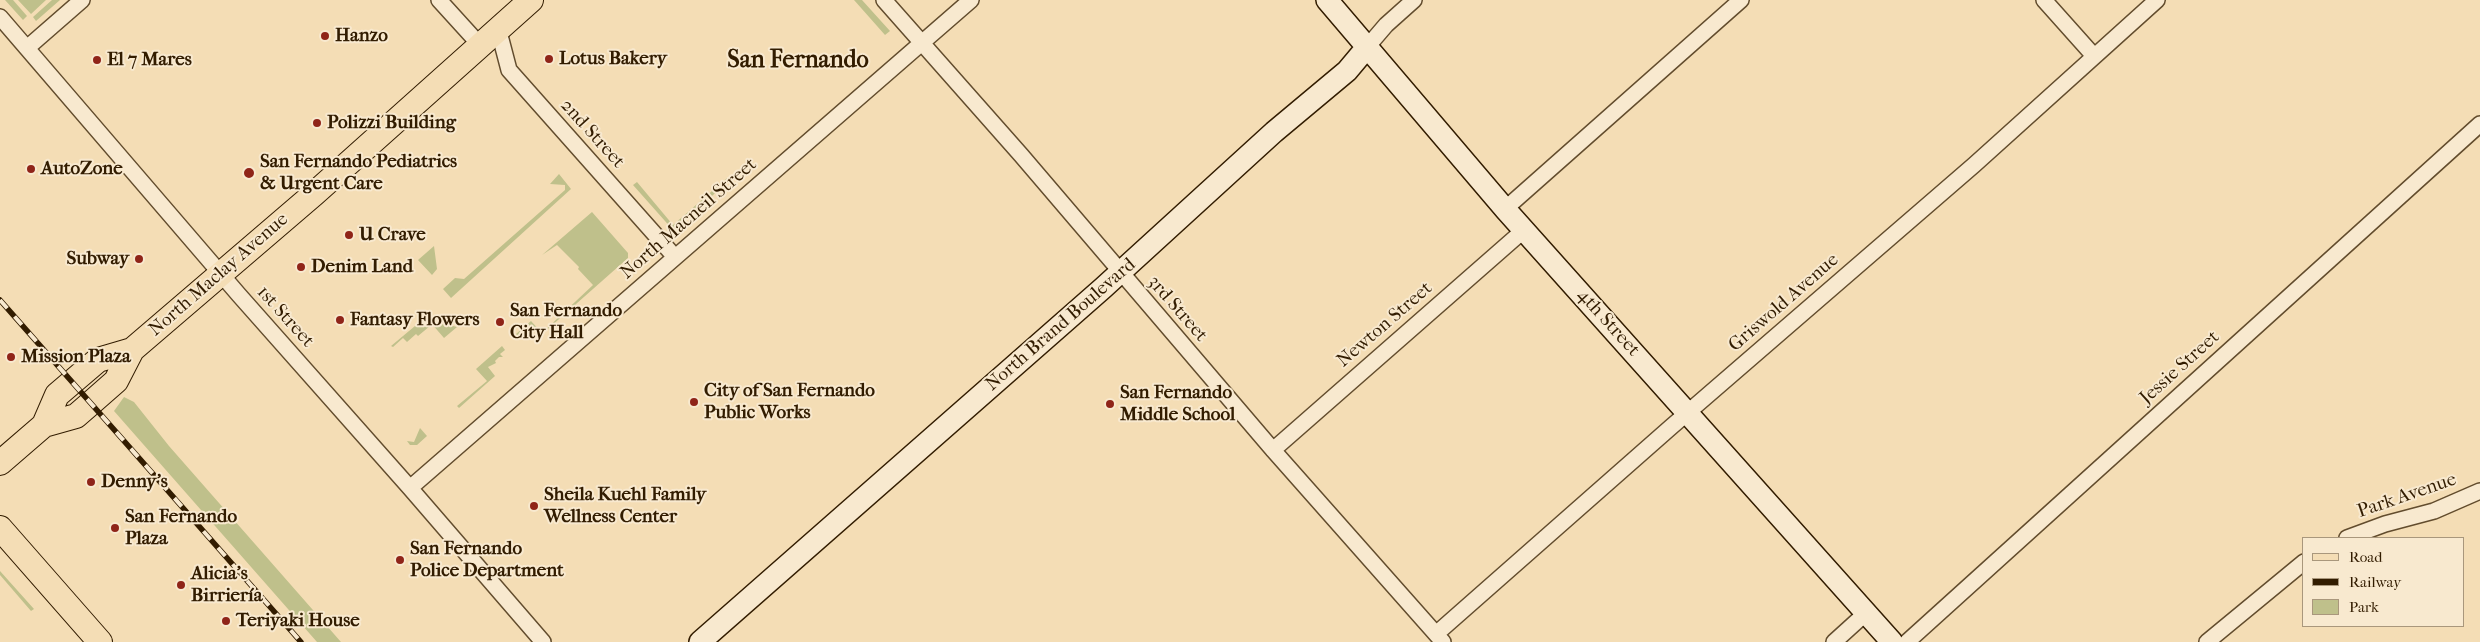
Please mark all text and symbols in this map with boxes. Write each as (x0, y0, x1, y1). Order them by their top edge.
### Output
place label: Hanzo (335, 25, 388, 47)
marker: Hanzo (319, 30, 331, 42)
district label: San Fernando (727, 47, 869, 75)
place label: Lotus Bakery (559, 48, 667, 70)
place label: El 7 Mares (107, 49, 192, 71)
marker: Lotus Bakery (543, 53, 555, 65)
marker: El 7 Mares (91, 54, 103, 66)
street label: 2nd Street (555, 95, 629, 173)
place label: Polizzi Building (327, 112, 456, 134)
marker: Polizzi Building (311, 117, 323, 129)
place label: San Fernando Pediatrics & Urgent Care (260, 151, 457, 195)
street label: North Macneil Street (616, 154, 762, 284)
place label: AutoZone (41, 158, 123, 180)
marker: AutoZone (25, 163, 37, 175)
marker: San Fernando Pediatrics & Urgent Care (242, 166, 256, 180)
street label: North Maclay Avenue (145, 208, 293, 342)
place label: U Crave (359, 224, 426, 246)
marker: U Crave (343, 229, 355, 241)
place label: Subway (66, 248, 129, 270)
street label: Griswold Avenue (1724, 249, 1844, 357)
marker: Subway (133, 253, 145, 265)
street label: North Brand Boulevard (981, 254, 1141, 396)
place label: Denim Land (311, 256, 413, 278)
marker: Denim Land (295, 261, 307, 273)
street label: 3rd Street (1142, 271, 1212, 347)
street label: Newton Street (1333, 277, 1437, 373)
street label: 1st Street (252, 282, 318, 352)
street label: 4th Street (1572, 285, 1644, 361)
place label: San Fernando City Hall (510, 300, 622, 344)
place label: Fantasy Flowers (350, 309, 479, 331)
marker: Fantasy Flowers (334, 314, 346, 326)
marker: San Fernando City Hall (494, 316, 506, 328)
street label: Jessie Street (2135, 326, 2225, 410)
place label: Mission Plaza (21, 346, 131, 368)
marker: Mission Plaza (5, 351, 17, 363)
place label: City of San Fernando Public Works (704, 380, 875, 424)
place label: San Fernando Middle School (1120, 382, 1235, 426)
marker: City of San Fernando Public Works (688, 396, 700, 408)
marker: San Fernando Middle School (1104, 398, 1116, 410)
street label: Park Avenue (2355, 468, 2459, 524)
place label: Denny's (101, 471, 168, 493)
marker: Denny's (85, 476, 97, 488)
place label: Sheila Kuehl Family Wellness Center (544, 484, 706, 528)
marker: Sheila Kuehl Family Wellness Center (528, 500, 540, 512)
place label: San Fernando Plaza (125, 506, 237, 550)
marker: San Fernando Plaza (109, 522, 121, 534)
legend (2302, 537, 2465, 627)
place label: San Fernando Police Department (410, 538, 564, 582)
text: Road (2349, 548, 2382, 566)
marker: San Fernando Police Department (394, 554, 406, 566)
place label: Alicia's Birriería (191, 563, 262, 607)
text: Railway (2349, 573, 2401, 591)
marker: Alicia's Birriería (175, 579, 187, 591)
text: Park (2349, 598, 2379, 616)
place label: Teriyaki House (236, 610, 360, 632)
marker: Teriyaki House (220, 615, 232, 627)

